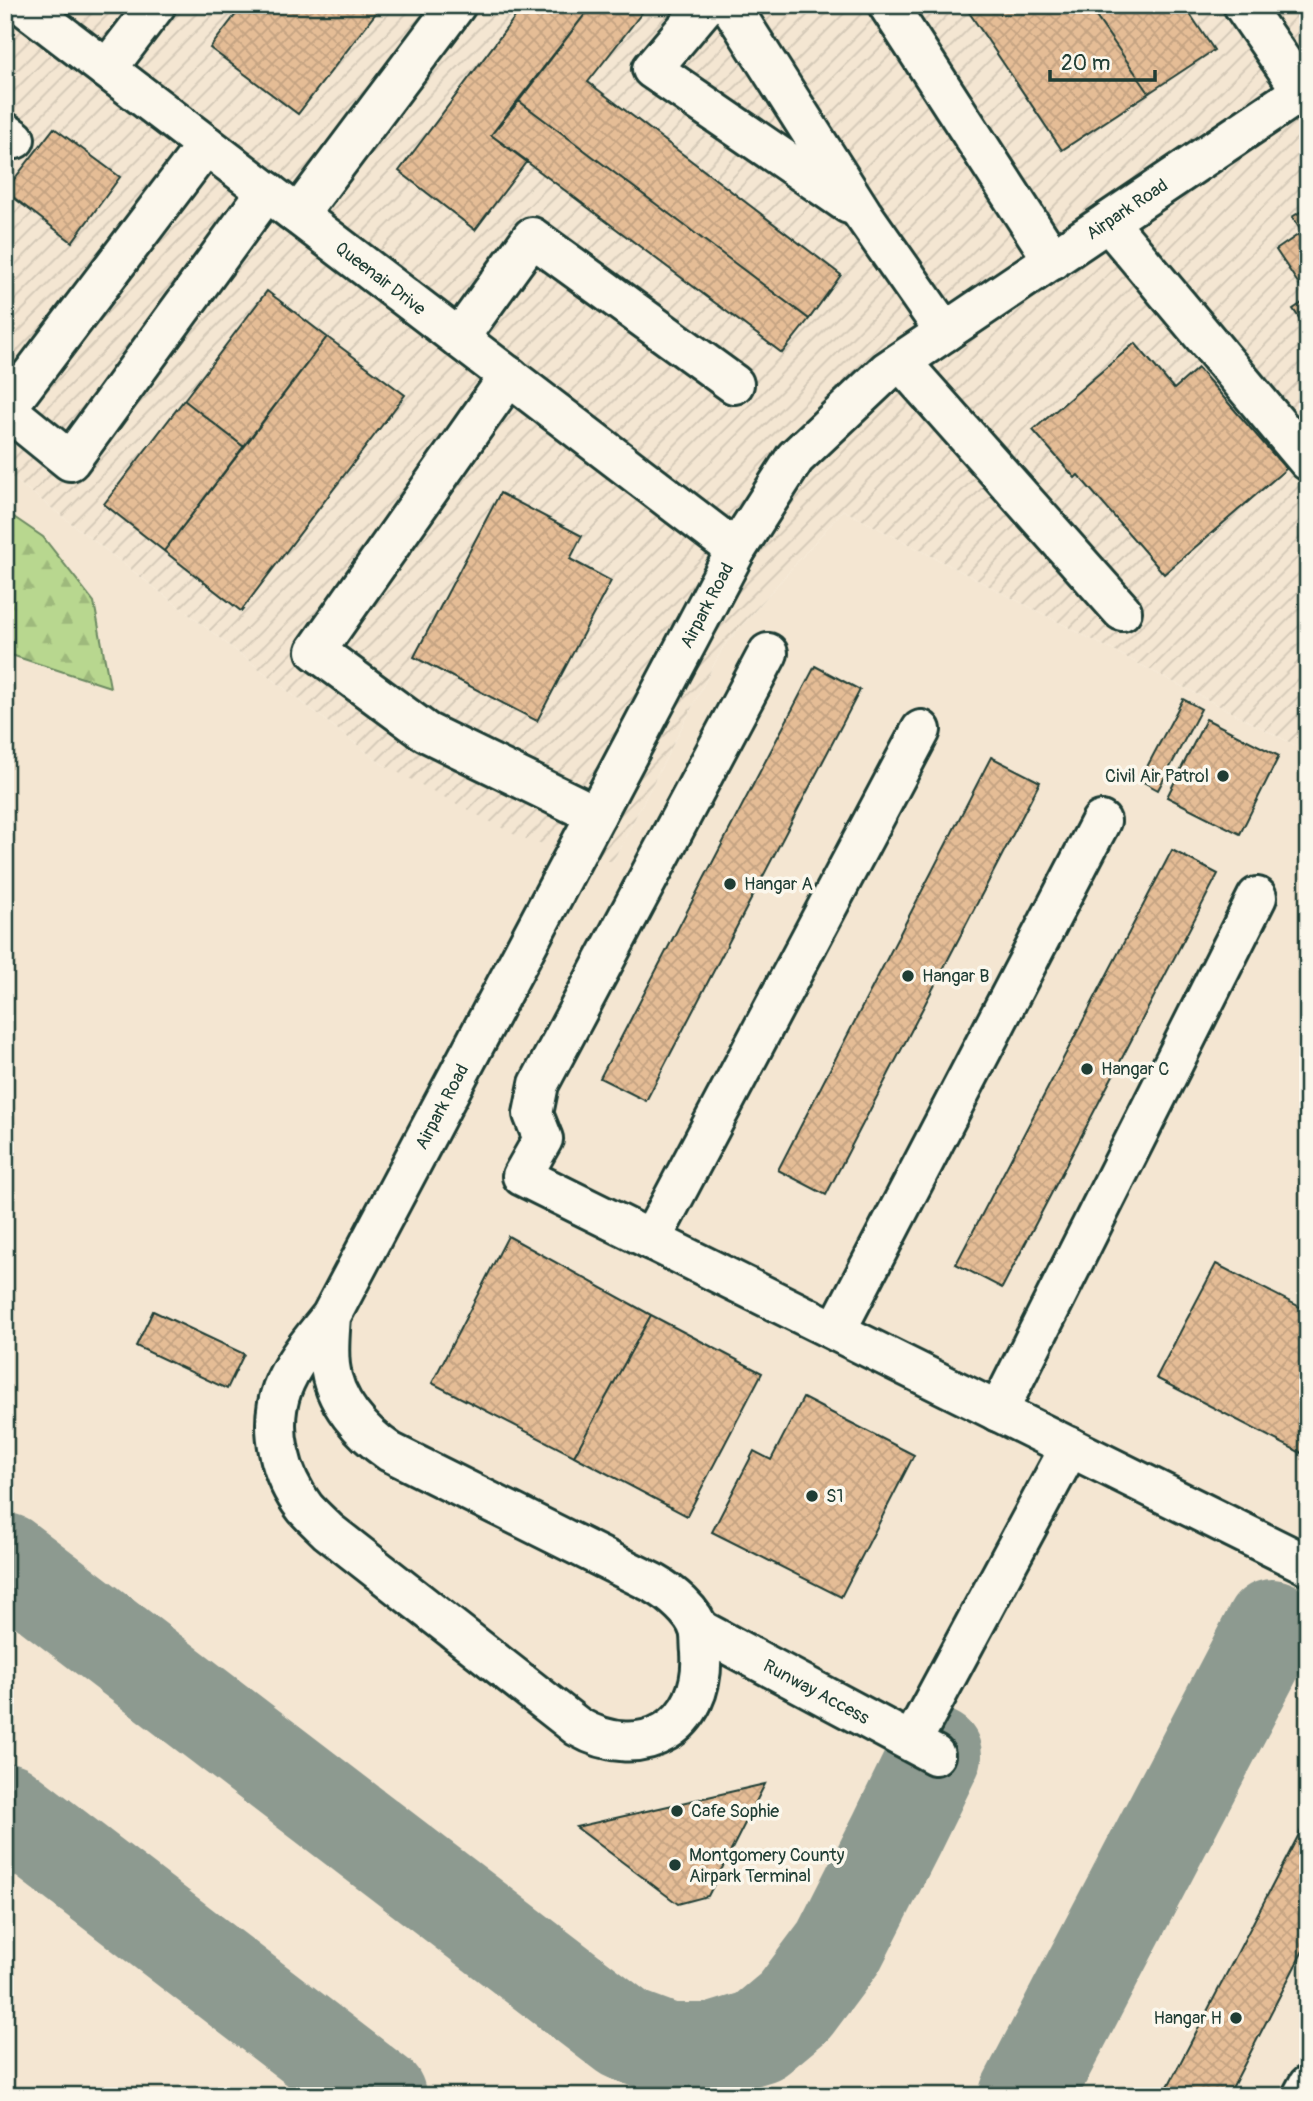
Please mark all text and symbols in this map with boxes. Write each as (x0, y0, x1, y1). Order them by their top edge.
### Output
scale bar (1050, 38, 1156, 82)
text: 20 m (1061, 50, 1110, 77)
street label: Airpark Road (1082, 173, 1172, 245)
street label: Queenair Drive (331, 236, 431, 320)
street label: Airpark Road (675, 559, 739, 652)
place label: Civil Air Patrol (1105, 765, 1209, 788)
marker: Civil Air Patrol (1215, 768, 1231, 784)
place label: Hangar A (744, 873, 813, 896)
marker: Hangar A (722, 876, 738, 892)
place label: Hangar B (922, 965, 989, 988)
marker: Hangar B (900, 968, 916, 984)
place label: Hangar C (1101, 1058, 1169, 1081)
street label: Airpark Road (410, 1060, 474, 1153)
marker: Hangar C (1079, 1061, 1095, 1077)
place label: S1 (826, 1485, 844, 1508)
marker: S1 (804, 1488, 820, 1504)
street label: Runway Access (759, 1654, 873, 1729)
place label: Cafe Sophie (691, 1800, 779, 1823)
marker: Cafe Sophie (669, 1803, 685, 1819)
place label: Montgomery County Airpark Terminal (689, 1844, 845, 1888)
marker: Montgomery County Airpark Terminal (667, 1857, 683, 1873)
place label: Hangar H (1153, 2007, 1222, 2030)
marker: Hangar H (1228, 2010, 1244, 2026)

